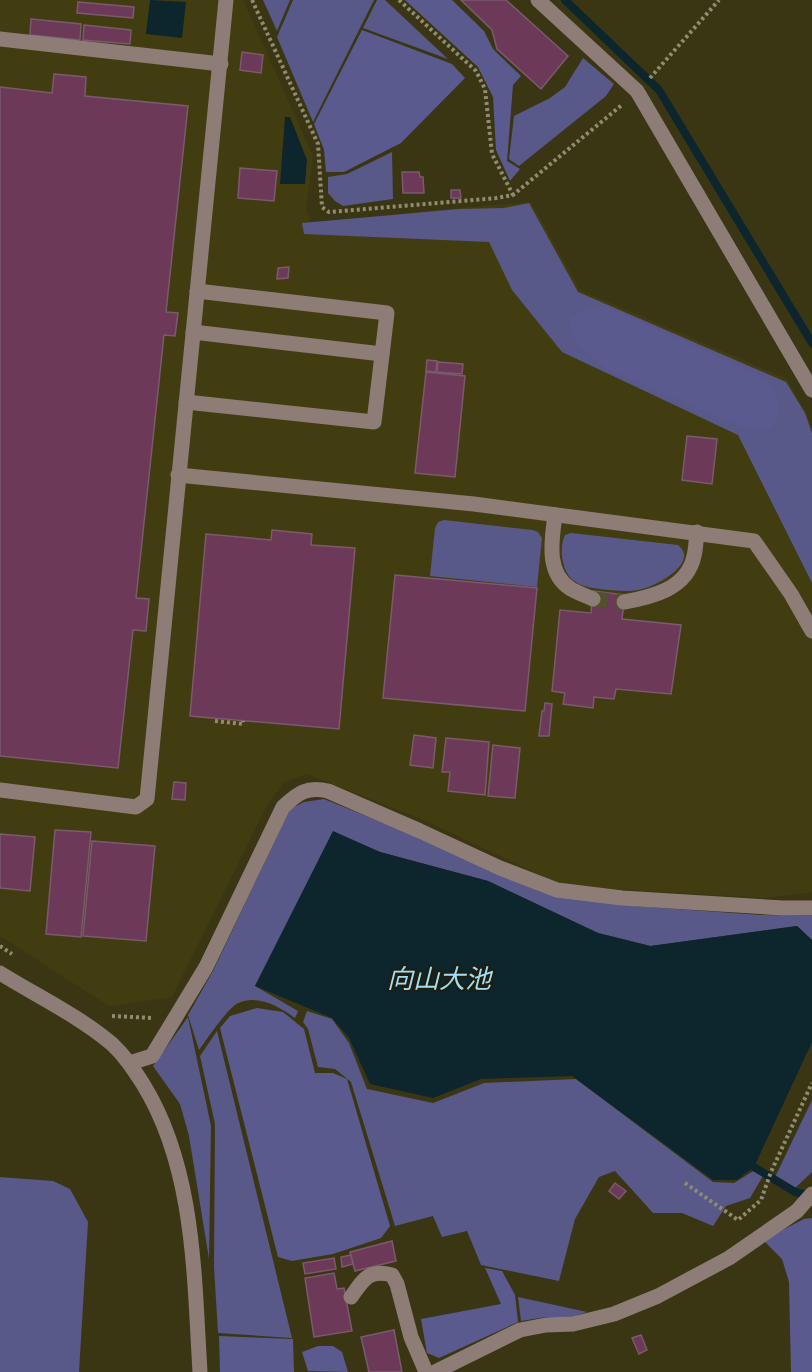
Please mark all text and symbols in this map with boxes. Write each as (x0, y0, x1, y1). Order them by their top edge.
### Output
water label: 向山大池 (387, 960, 494, 998)

